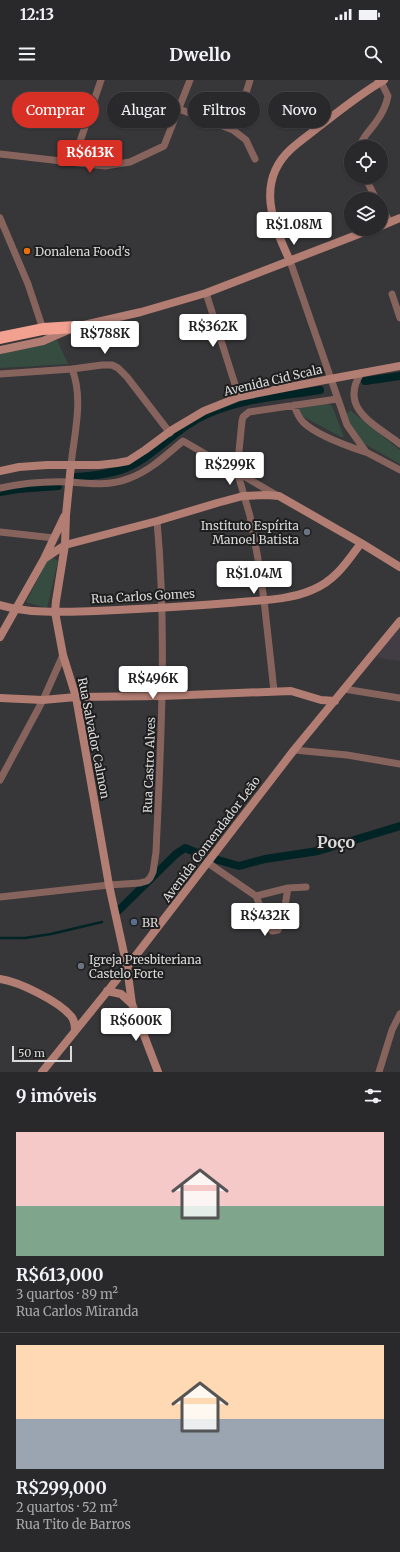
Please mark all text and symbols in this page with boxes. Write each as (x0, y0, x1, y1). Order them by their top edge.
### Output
text: 12:13 (20, 5, 54, 24)
icon: menu (16, 43, 38, 65)
text: Dwello (169, 43, 231, 66)
icon: search (362, 43, 384, 65)
chip: Comprar (12, 92, 99, 128)
chip: Alugar (107, 92, 180, 128)
chip: Filtros (188, 92, 260, 128)
chip: Novo (268, 92, 331, 128)
pin: R$613K (57, 140, 123, 174)
map controls (344, 140, 388, 236)
button: locate (344, 140, 388, 184)
text: R$613K (66, 144, 114, 161)
button: layers (344, 192, 388, 236)
pin: R$1.08M (257, 212, 331, 246)
text: R$1.08M (266, 216, 322, 233)
place label: Donalena Food's (35, 244, 130, 259)
marker: Donalena Food's (22, 246, 32, 256)
pin: R$362K (180, 314, 246, 348)
text: R$362K (188, 318, 238, 335)
pin: R$788K (72, 321, 138, 355)
text: R$788K (80, 325, 130, 342)
street label: Avenida Cid Scala (221, 361, 324, 399)
pin: R$299K (197, 452, 263, 486)
text: R$299K (205, 456, 255, 473)
place label: Instituto Espírita Manoel Batista (201, 518, 300, 547)
marker: Instituto Espírita Manoel Batista (302, 527, 312, 537)
pin: R$1.04M (217, 561, 291, 595)
text: R$1.04M (226, 565, 282, 582)
street label: Rua Carlos Gomes (91, 586, 195, 606)
pin: R$496K (120, 666, 186, 700)
text: R$496K (128, 670, 178, 687)
street label: Rua Salvador Calmon (75, 676, 113, 800)
street label: Rua Castro Alves (140, 717, 158, 813)
street label: Avenida Comendador Leão (158, 773, 263, 906)
district label: Poço (317, 832, 355, 852)
pin: R$432K (232, 903, 298, 937)
text: R$432K (240, 907, 290, 924)
place label: BR (142, 915, 159, 930)
marker: BR (129, 917, 139, 927)
place label: Igreja Presbiteriana Castelo Forte (89, 952, 202, 981)
marker: Igreja Presbiteriana Castelo Forte (76, 961, 86, 971)
pin: R$600K (103, 1008, 169, 1042)
text: R$600K (110, 1012, 162, 1029)
scale bar (12, 1044, 72, 1063)
text: 50 m (18, 1046, 45, 1060)
text: 9 imóveis (16, 1085, 97, 1107)
icon: filters (362, 1085, 384, 1107)
icon: home (164, 1158, 236, 1230)
text: R$613,000 (16, 1264, 104, 1286)
text: 3 quartos · 89 m² (16, 1286, 118, 1303)
text: Rua Carlos Miranda (16, 1303, 138, 1320)
icon: home (164, 1371, 236, 1443)
text: R$299,000 (16, 1477, 107, 1499)
text: 2 quartos · 52 m² (16, 1499, 118, 1516)
text: Rua Tito de Barros (16, 1516, 131, 1533)

